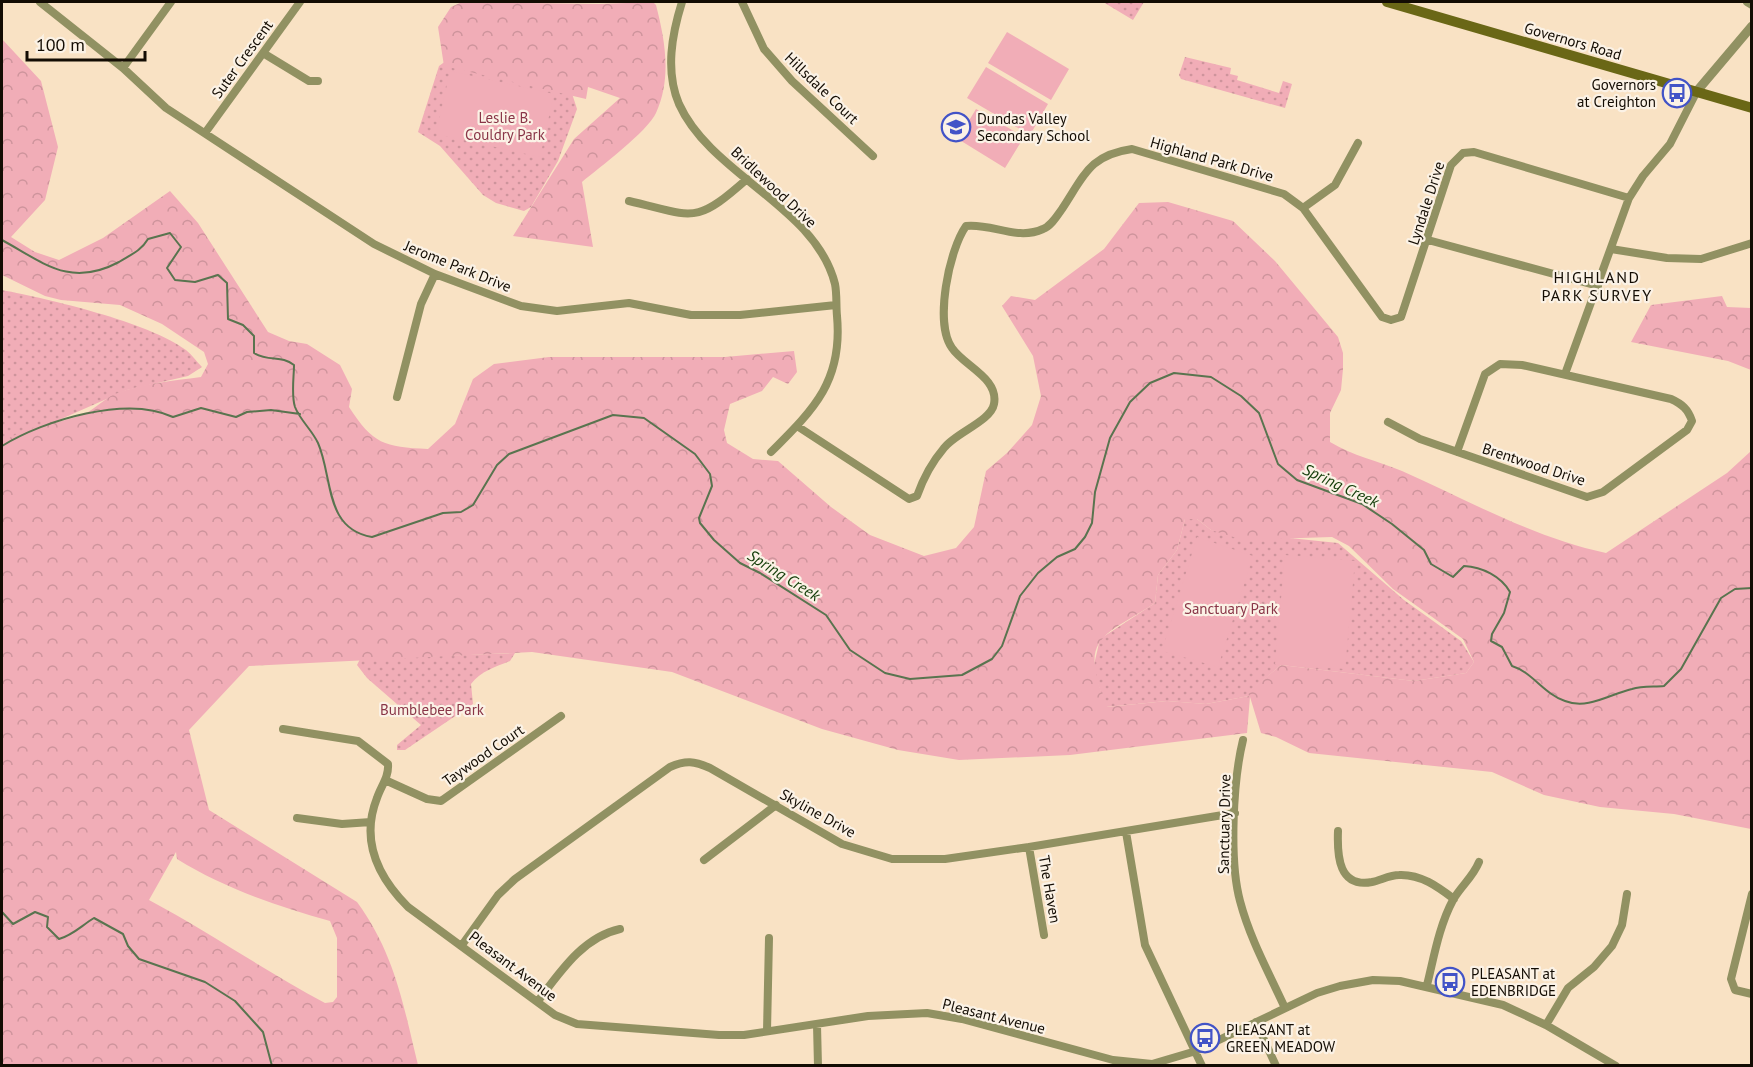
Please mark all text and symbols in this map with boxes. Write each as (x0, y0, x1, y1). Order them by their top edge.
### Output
street label: Suter Crescent (207, 16, 277, 102)
street label: Governors Road (1522, 18, 1624, 64)
scale bar (27, 24, 146, 62)
text: 100 m (36, 33, 85, 56)
street label: Hillsdale Court (781, 48, 863, 128)
place label: Governors at Creighton (1577, 75, 1656, 111)
bus stop icon: Governors at Creighton (1661, 77, 1693, 109)
park label: Leslie B. Couldry Park (465, 108, 546, 144)
place label: Dundas Valley Secondary School (977, 109, 1090, 145)
school or university icon: Dundas Valley Secondary School (940, 111, 972, 143)
street label: Highland Park Drive (1148, 132, 1276, 186)
street label: Bridlewood Drive (727, 142, 821, 232)
street label: Lyndale Drive (1404, 159, 1448, 247)
street label: Jerome Park Drive (401, 236, 514, 296)
district label: HIGHLAND PARK SURVEY (1541, 267, 1653, 305)
street label: Brentwood Drive (1480, 438, 1588, 490)
water label: Spring Creek (1300, 459, 1383, 512)
water label: Spring Creek (744, 545, 825, 606)
park label: Sanctuary Park (1184, 599, 1279, 618)
park label: Bumblebee Park (380, 700, 485, 719)
street label: Taywood Court (439, 720, 527, 790)
street label: Sanctuary Drive (1214, 774, 1234, 874)
street label: Skyline Drive (777, 784, 859, 842)
street label: The Haven (1035, 854, 1065, 924)
street label: Pleasant Avenue (465, 927, 561, 1005)
place label: PLEASANT at EDENBRIDGE (1471, 964, 1556, 1000)
bus stop icon: PLEASANT at EDENBRIDGE (1434, 966, 1466, 998)
street label: Pleasant Avenue (941, 994, 1047, 1038)
place label: PLEASANT at GREEN MEADOW (1226, 1020, 1336, 1056)
bus stop icon: PLEASANT at GREEN MEADOW (1189, 1022, 1221, 1054)

